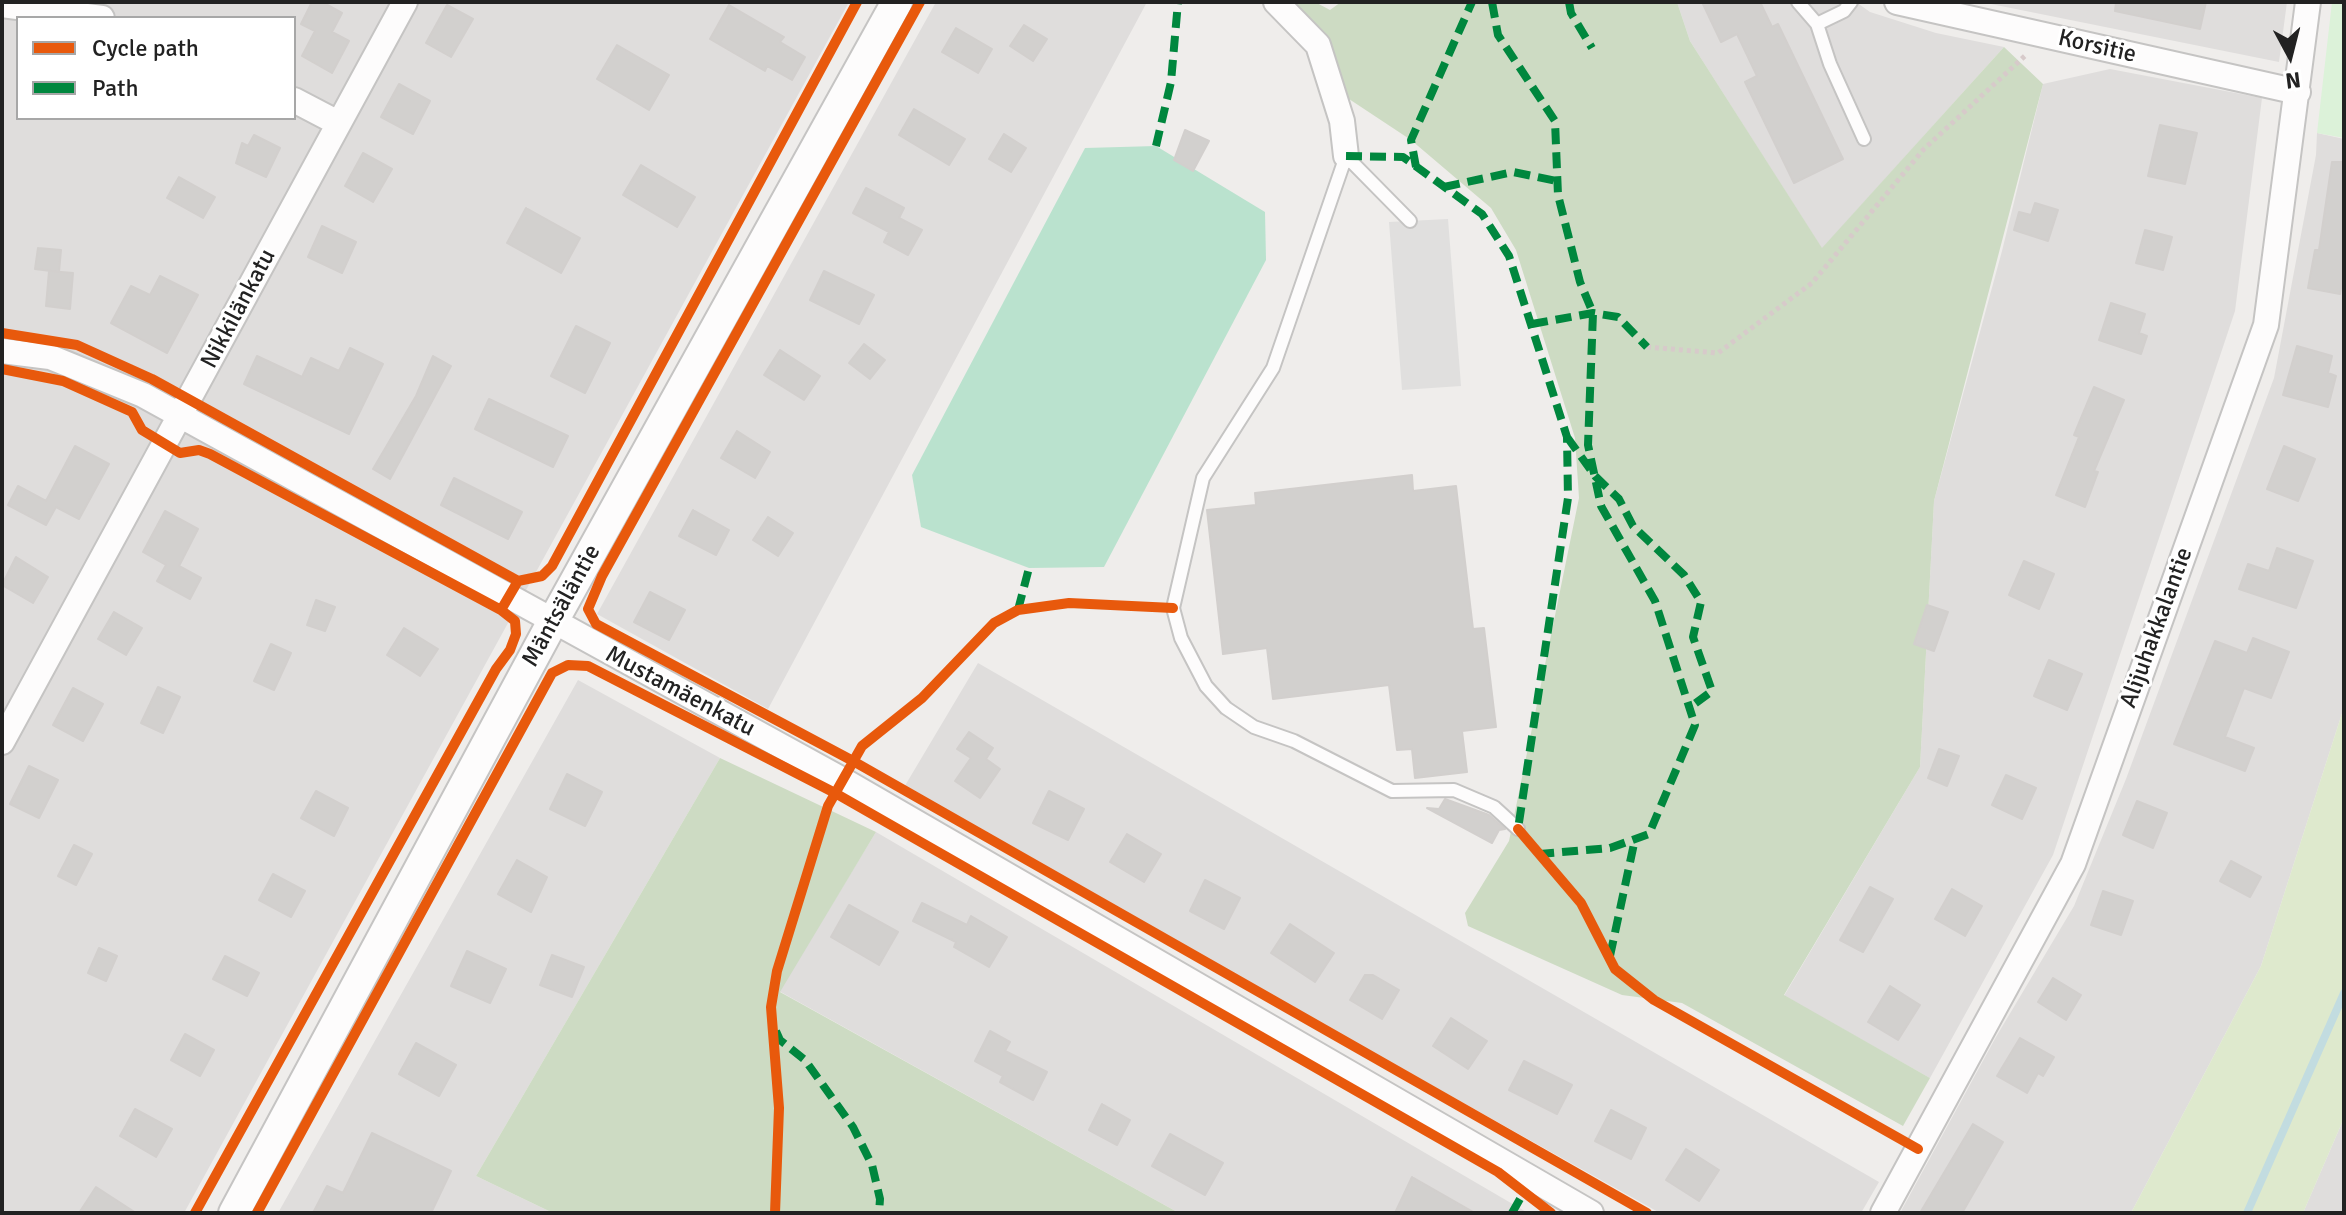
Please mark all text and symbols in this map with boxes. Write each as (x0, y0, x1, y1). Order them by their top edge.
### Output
legend (16, 16, 296, 120)
north arrow (2250, 16, 2330, 96)
street label: Korsitie (2055, 24, 2139, 70)
text: Cycle path (92, 33, 199, 63)
text: N (2284, 66, 2302, 95)
text: Path (92, 73, 138, 103)
street label: Nikkilänkatu (196, 244, 282, 374)
street label: Mäntsäläntie (517, 540, 607, 672)
street label: Alijuhakkalantie (2115, 544, 2199, 712)
street label: Mustamäenkatu (600, 640, 760, 744)

